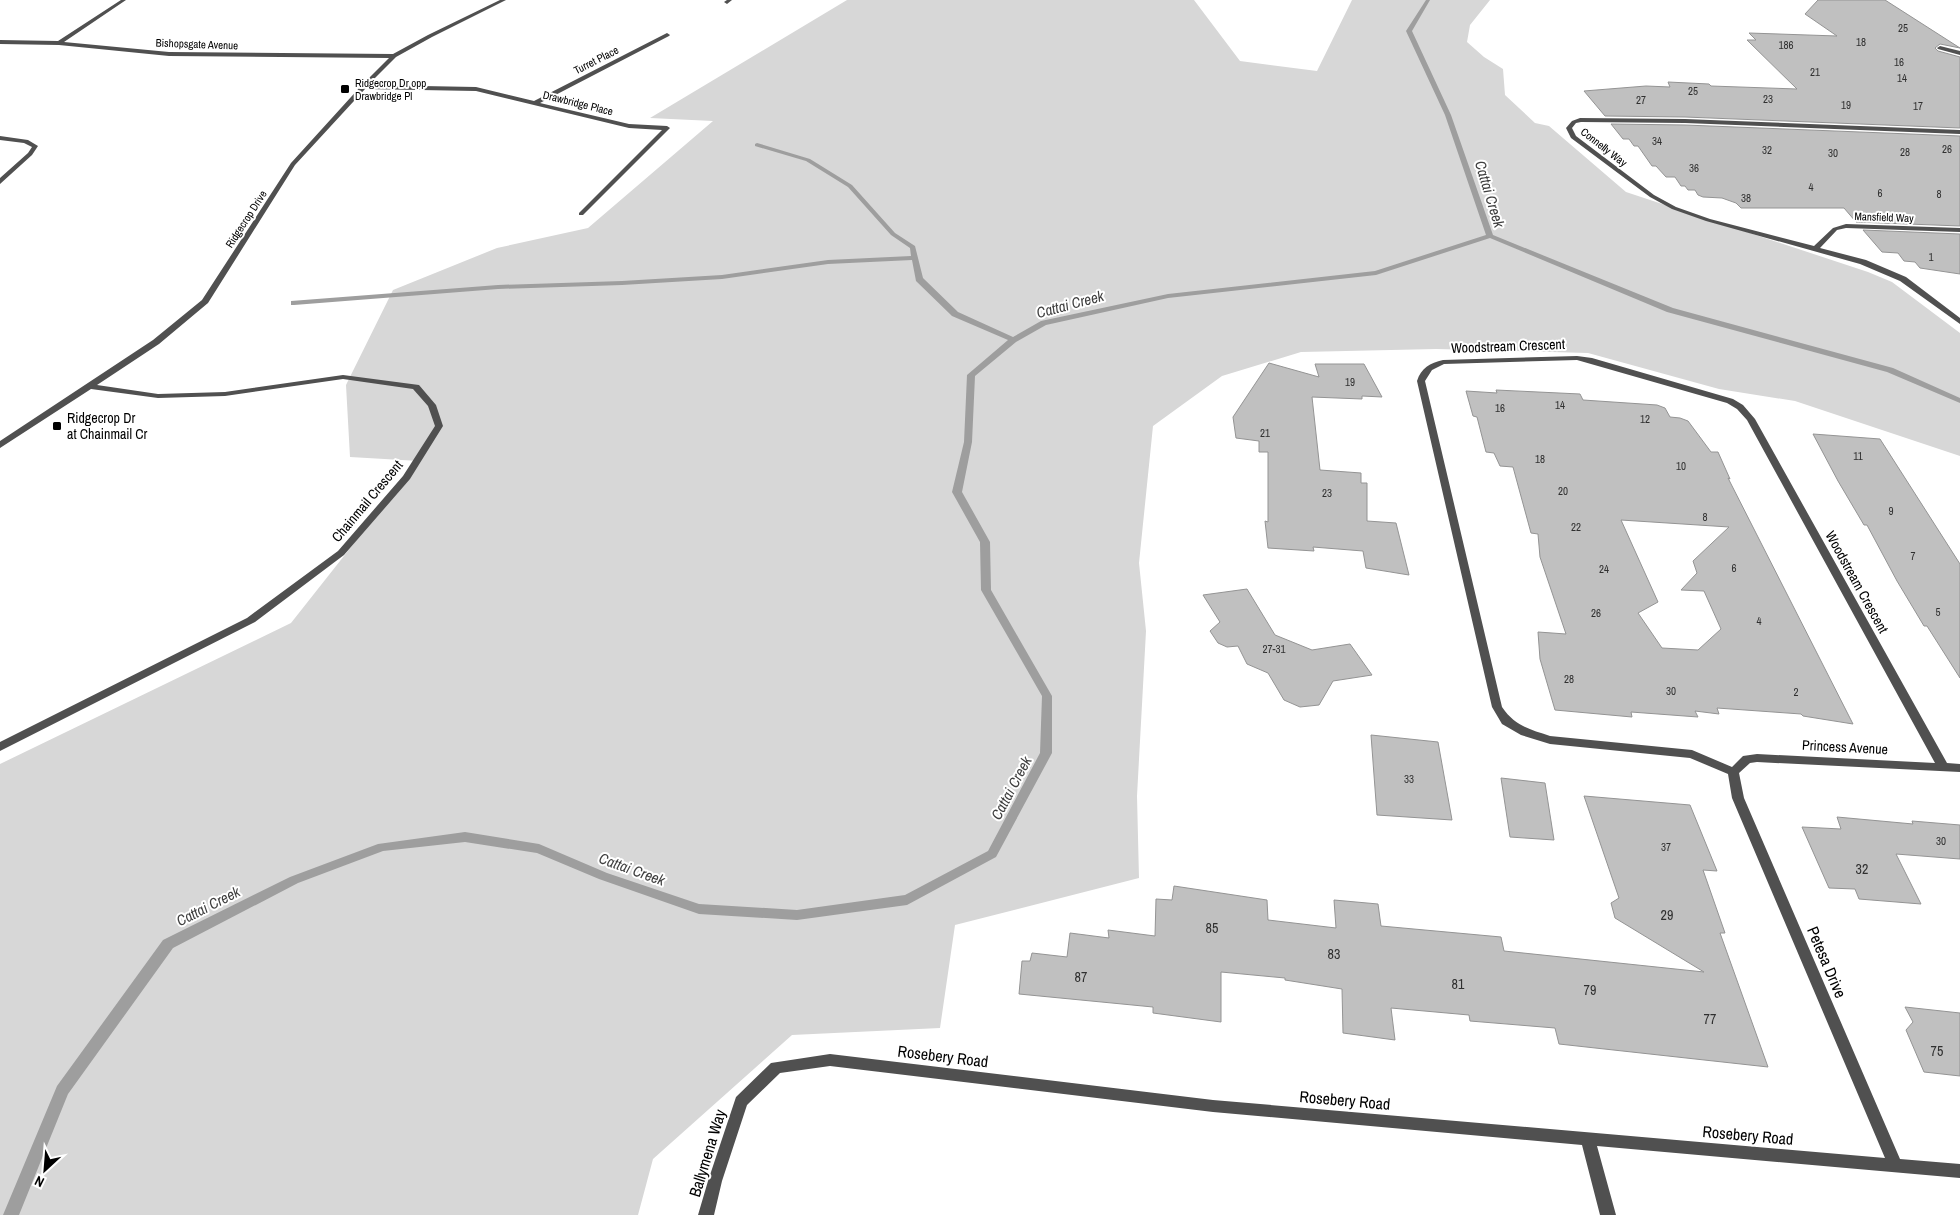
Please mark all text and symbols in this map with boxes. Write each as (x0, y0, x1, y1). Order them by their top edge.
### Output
house number: 25 (1898, 21, 1908, 35)
house number: 18 (1856, 35, 1866, 49)
street label: Bishopsgate Avenue (155, 36, 239, 52)
house number: 186 (1778, 38, 1794, 52)
street label: Turret Place (571, 43, 621, 77)
house number: 16 (1894, 55, 1904, 69)
house number: 21 (1810, 65, 1820, 79)
house number: 14 (1897, 71, 1907, 85)
place label: Ridgecrop Dr opp Drawbridge Pl (355, 76, 426, 103)
marker: Ridgecrop Dr opp Drawbridge Pl (339, 83, 351, 95)
house number: 25 (1688, 84, 1698, 98)
street label: Drawbridge Place (542, 88, 614, 118)
house number: 23 (1763, 92, 1773, 106)
house number: 27 (1636, 93, 1646, 107)
house number: 19 (1841, 98, 1851, 112)
house number: 17 (1913, 99, 1923, 113)
street label: Connelly Way (1578, 124, 1630, 170)
house number: 34 (1652, 134, 1662, 148)
house number: 26 (1942, 142, 1952, 156)
house number: 32 (1762, 143, 1772, 157)
house number: 28 (1900, 145, 1910, 159)
house number: 30 (1828, 146, 1838, 160)
water label: Cattai Creek (1470, 158, 1510, 231)
house number: 36 (1689, 161, 1699, 175)
house number: 4 (1808, 180, 1814, 194)
house number: 6 (1877, 186, 1883, 200)
house number: 8 (1936, 187, 1942, 201)
street label: Ridgecrop Drive (222, 188, 270, 250)
house number: 38 (1741, 191, 1751, 205)
street label: Mansfield Way (1854, 209, 1914, 225)
house number: 1 (1928, 250, 1934, 264)
water label: Cattai Creek (1034, 285, 1107, 323)
street label: Woodstream Crescent (1451, 335, 1565, 357)
house number: 19 (1345, 375, 1355, 389)
house number: 14 (1555, 398, 1565, 412)
house number: 16 (1495, 401, 1505, 415)
place label: Ridgecrop Dr at Chainmail Cr (67, 409, 148, 443)
house number: 12 (1640, 412, 1650, 426)
marker: Ridgecrop Dr at Chainmail Cr (51, 420, 63, 432)
house number: 21 (1260, 426, 1270, 440)
house number: 11 (1853, 449, 1863, 463)
house number: 18 (1535, 452, 1545, 466)
street label: Chainmail Crescent (327, 456, 407, 546)
house number: 10 (1676, 459, 1686, 473)
house number: 20 (1558, 484, 1568, 498)
house number: 23 (1322, 486, 1332, 500)
house number: 9 (1888, 504, 1894, 518)
house number: 8 (1702, 510, 1708, 524)
house number: 22 (1571, 520, 1581, 534)
street label: Woodstream Crescent (1821, 528, 1893, 636)
house number: 7 (1910, 549, 1916, 563)
house number: 6 (1731, 561, 1737, 575)
house number: 24 (1599, 562, 1609, 576)
house number: 5 (1935, 605, 1941, 619)
house number: 26 (1591, 606, 1601, 620)
house number: 4 (1756, 614, 1762, 628)
house number: 27-31 (1262, 642, 1286, 656)
house number: 28 (1564, 672, 1574, 686)
house number: 30 (1666, 684, 1676, 698)
house number: 2 (1793, 685, 1799, 699)
street label: Princess Avenue (1802, 736, 1888, 758)
water label: Cattai Creek (986, 752, 1037, 823)
house number: 33 (1404, 772, 1414, 786)
house number: 30 (1936, 834, 1946, 848)
house number: 37 (1661, 840, 1671, 854)
water label: Cattai Creek (596, 847, 669, 891)
house number: 32 (1856, 860, 1868, 878)
water label: Cattai Creek (172, 881, 244, 931)
house number: 29 (1661, 906, 1673, 924)
house number: 85 (1206, 919, 1218, 937)
street label: Petesa Drive (1802, 923, 1852, 1001)
house number: 83 (1328, 945, 1340, 963)
house number: 87 (1075, 968, 1087, 986)
house number: 81 (1452, 975, 1465, 993)
house number: 79 (1584, 981, 1596, 999)
house number: 77 (1704, 1010, 1716, 1028)
street label: Rosebery Road (896, 1040, 990, 1072)
house number: 75 (1931, 1042, 1943, 1060)
street label: Rosebery Road (1299, 1085, 1391, 1115)
street label: Ballymena Way (683, 1106, 731, 1200)
street label: Rosebery Road (1702, 1120, 1794, 1150)
north arrow (20, 1145, 70, 1195)
text: N (32, 1172, 47, 1192)

